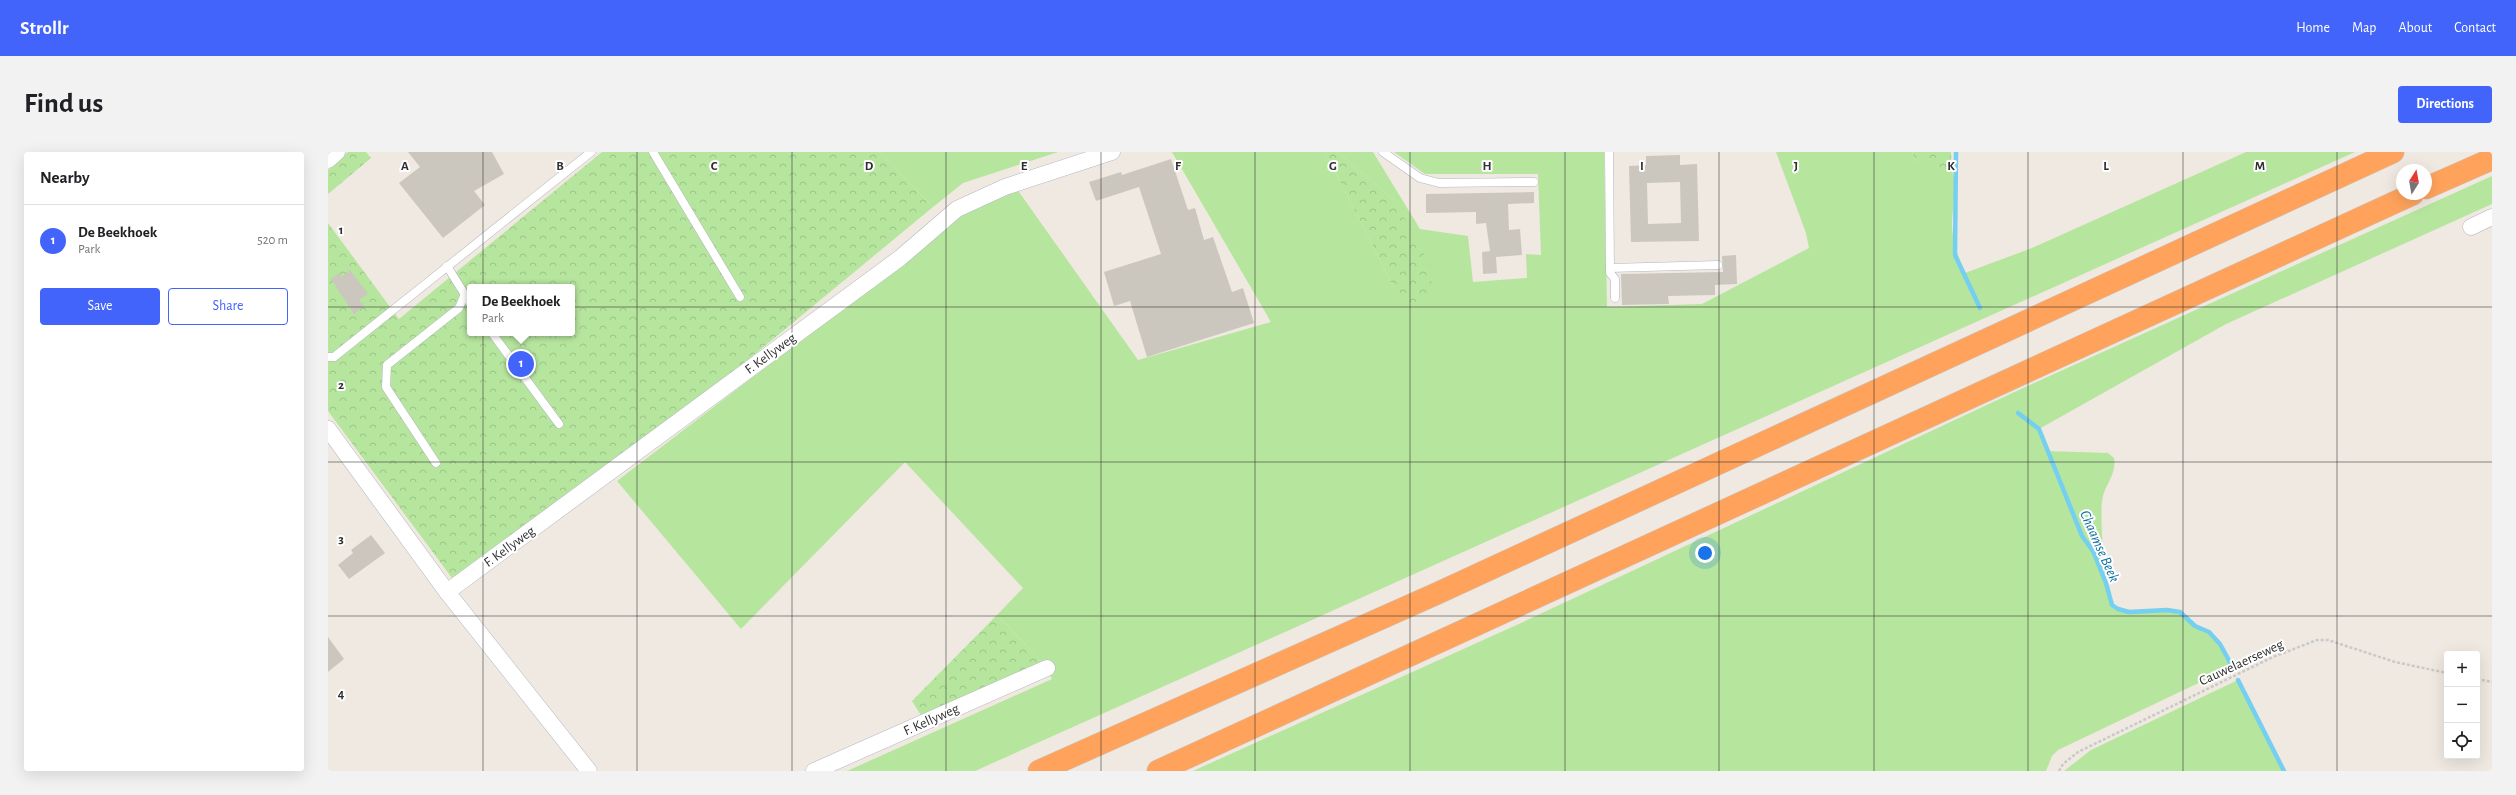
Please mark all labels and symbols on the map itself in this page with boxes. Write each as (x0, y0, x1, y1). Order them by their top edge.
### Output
text: A (401, 160, 409, 173)
text: B (556, 160, 564, 173)
text: C (711, 160, 718, 173)
text: D (865, 160, 874, 173)
text: E (1021, 160, 1028, 173)
text: F (1175, 160, 1182, 173)
text: G (1329, 160, 1337, 173)
text: H (1482, 160, 1492, 173)
text: I (1640, 160, 1644, 173)
text: J (1794, 160, 1798, 173)
text: K (1947, 160, 1955, 173)
text: L (2103, 160, 2109, 173)
text: M (2255, 160, 2265, 173)
north arrow (2396, 164, 2432, 200)
text: 1 (339, 224, 343, 237)
street label: F. Kellyweg (743, 331, 799, 377)
pin: 1 (508, 349, 534, 379)
text: 2 (338, 379, 344, 392)
water label: Chaamse Beek (2077, 508, 2122, 584)
street label: F. Kellyweg (482, 524, 538, 570)
text: 3 (338, 533, 344, 546)
your location (1695, 543, 1715, 563)
street label: Cauwelaerseweg (2197, 637, 2286, 689)
text: 4 (338, 688, 345, 701)
street label: F. Kellyweg (902, 701, 961, 738)

